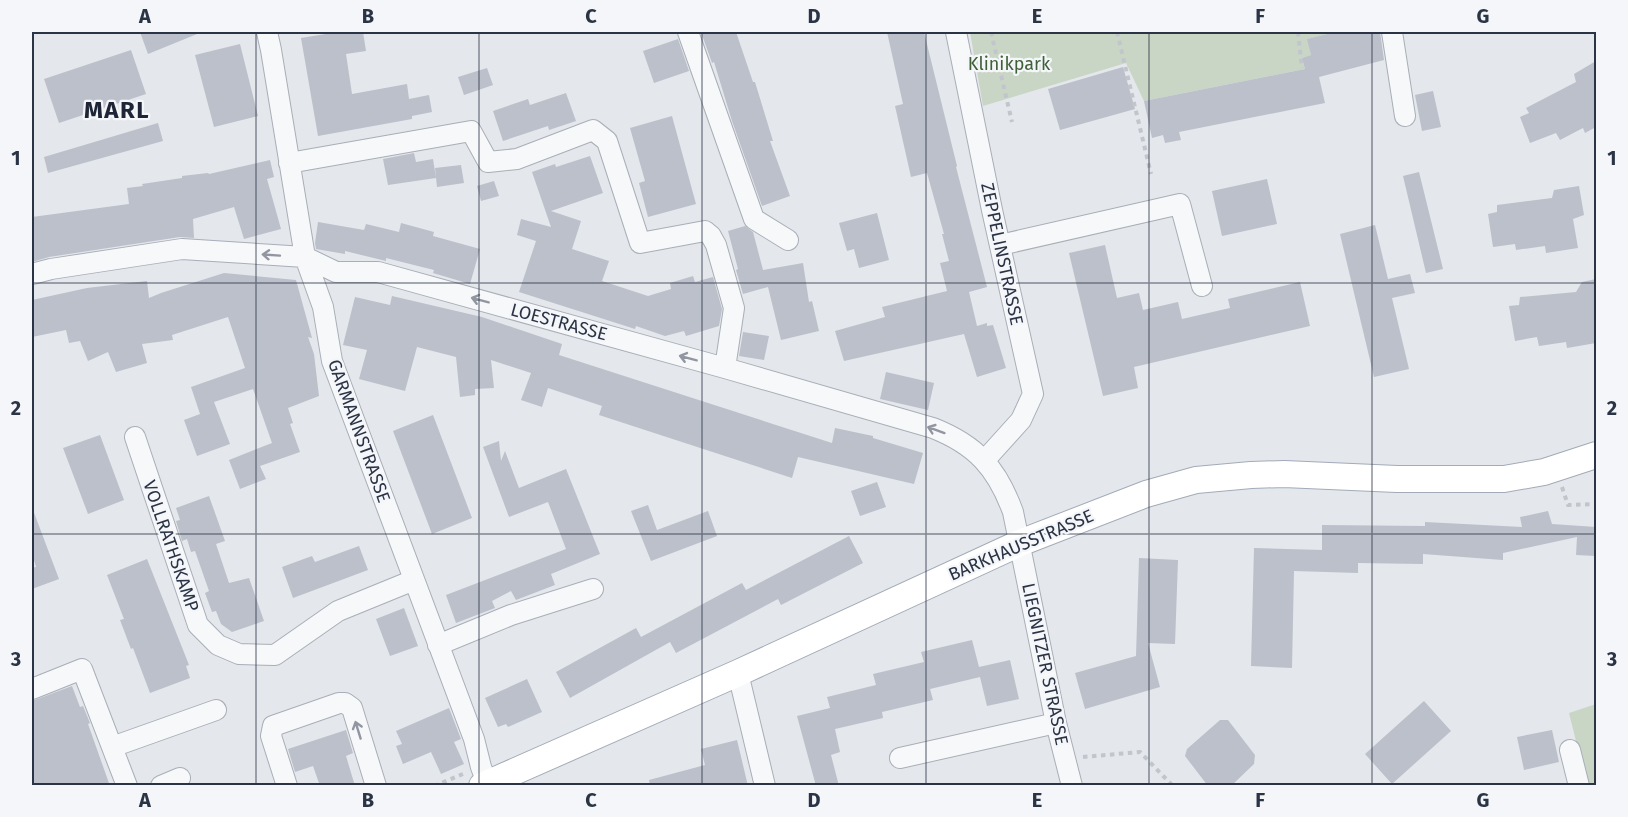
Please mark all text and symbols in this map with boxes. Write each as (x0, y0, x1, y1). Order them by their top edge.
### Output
text: A (138, 4, 152, 28)
text: B (362, 4, 374, 28)
text: C (585, 4, 597, 28)
text: D (807, 4, 821, 28)
text: E (1032, 4, 1042, 28)
text: F (1255, 4, 1265, 28)
text: G (1477, 4, 1489, 28)
park label: Klinikpark (968, 53, 1051, 75)
district label: MARL (84, 96, 150, 124)
text: 1 (11, 146, 21, 170)
text: 1 (1607, 146, 1617, 170)
street label: ZEPPELINSTRASSE (976, 181, 1028, 327)
one-way arrow (262, 249, 282, 260)
one-way arrow (471, 294, 490, 305)
street label: LOESTRASSE (508, 299, 610, 345)
one-way arrow (679, 352, 698, 363)
street label: GARMANNSTRASSE (323, 357, 395, 505)
text: 2 (11, 396, 21, 420)
text: 2 (1607, 396, 1617, 420)
one-way arrow (927, 423, 946, 434)
street label: VOLLRATHSKAMP (138, 477, 204, 615)
street label: BARKHAUSSTRASSE (945, 505, 1097, 585)
street label: LIEGNITZER STRASSE (1017, 581, 1073, 747)
text: 3 (10, 647, 21, 671)
text: 3 (1606, 647, 1617, 671)
one-way arrow (352, 721, 363, 740)
text: A (138, 788, 152, 812)
text: B (362, 788, 374, 812)
text: C (585, 788, 597, 812)
text: D (807, 788, 821, 812)
text: E (1032, 788, 1042, 812)
text: F (1255, 788, 1265, 812)
text: G (1477, 788, 1489, 812)

